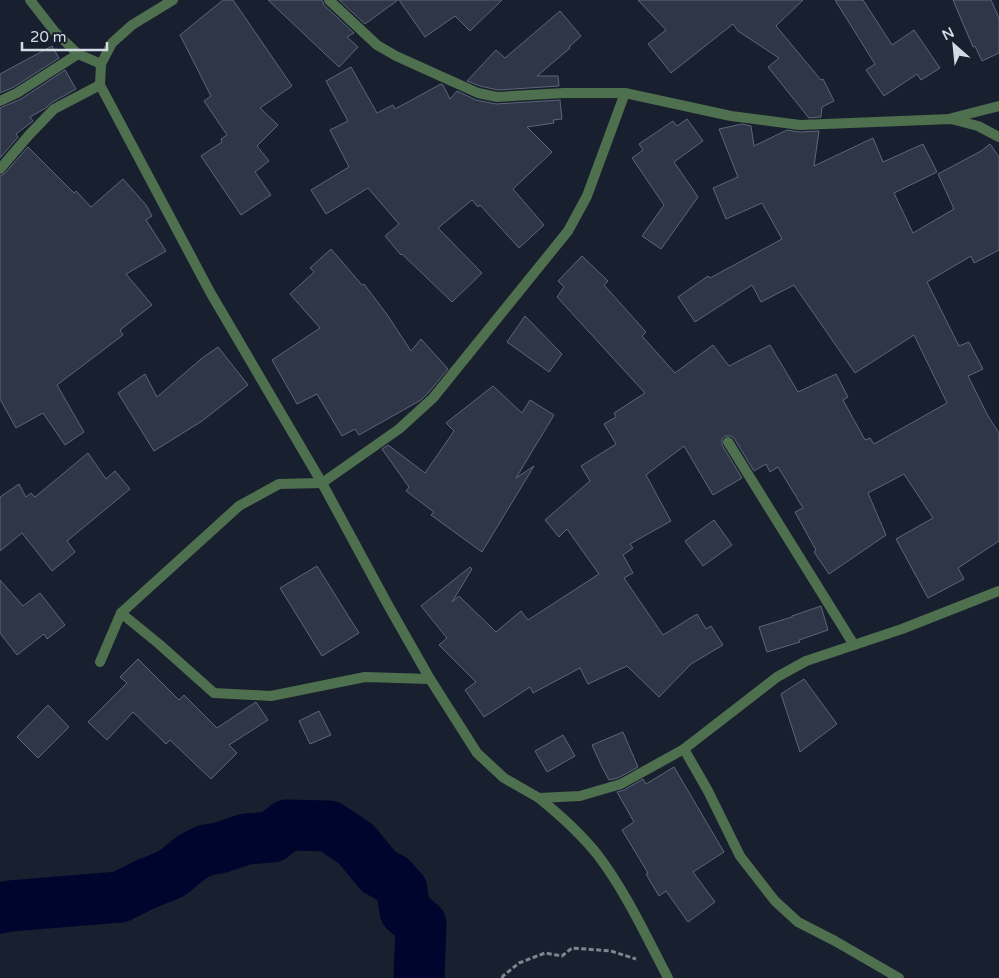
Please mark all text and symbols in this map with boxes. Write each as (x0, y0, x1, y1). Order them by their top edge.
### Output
scale bar (22, 20, 108, 52)
north arrow (929, 20, 979, 70)
text: N (939, 24, 957, 44)
text: 20 m (30, 28, 67, 46)

